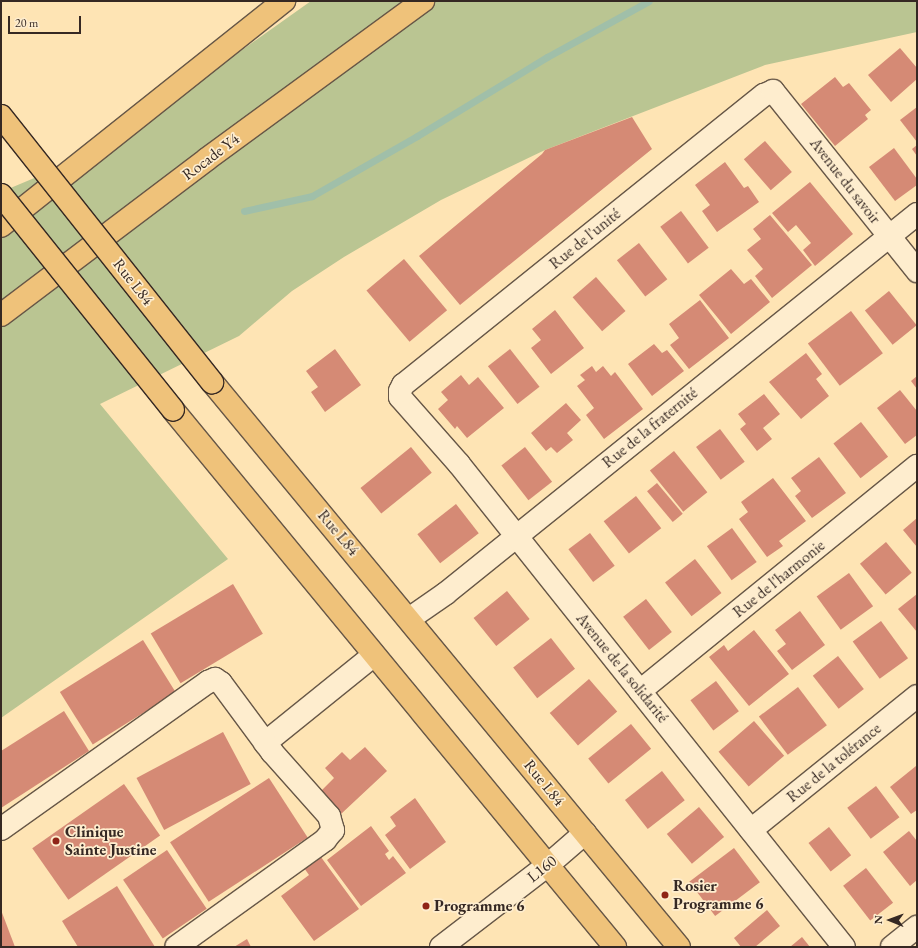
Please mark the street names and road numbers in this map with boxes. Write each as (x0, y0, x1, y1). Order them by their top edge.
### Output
street label: Rocade Y4 (179, 129, 243, 185)
street label: Avenue du savoir (805, 134, 885, 228)
street label: Rue de l'unité (546, 205, 624, 273)
street label: Rue L84 (109, 255, 157, 309)
street label: Rue de la fraternité (598, 384, 702, 472)
street label: Rue L84 (313, 506, 363, 560)
street label: Rue de l'harmonie (729, 536, 829, 622)
street label: Avenue de la solidarité (572, 609, 672, 727)
street label: Rue de la tolérance (783, 719, 885, 807)
street label: Rue L84 (520, 756, 568, 810)
street label: L160 (523, 851, 561, 887)

